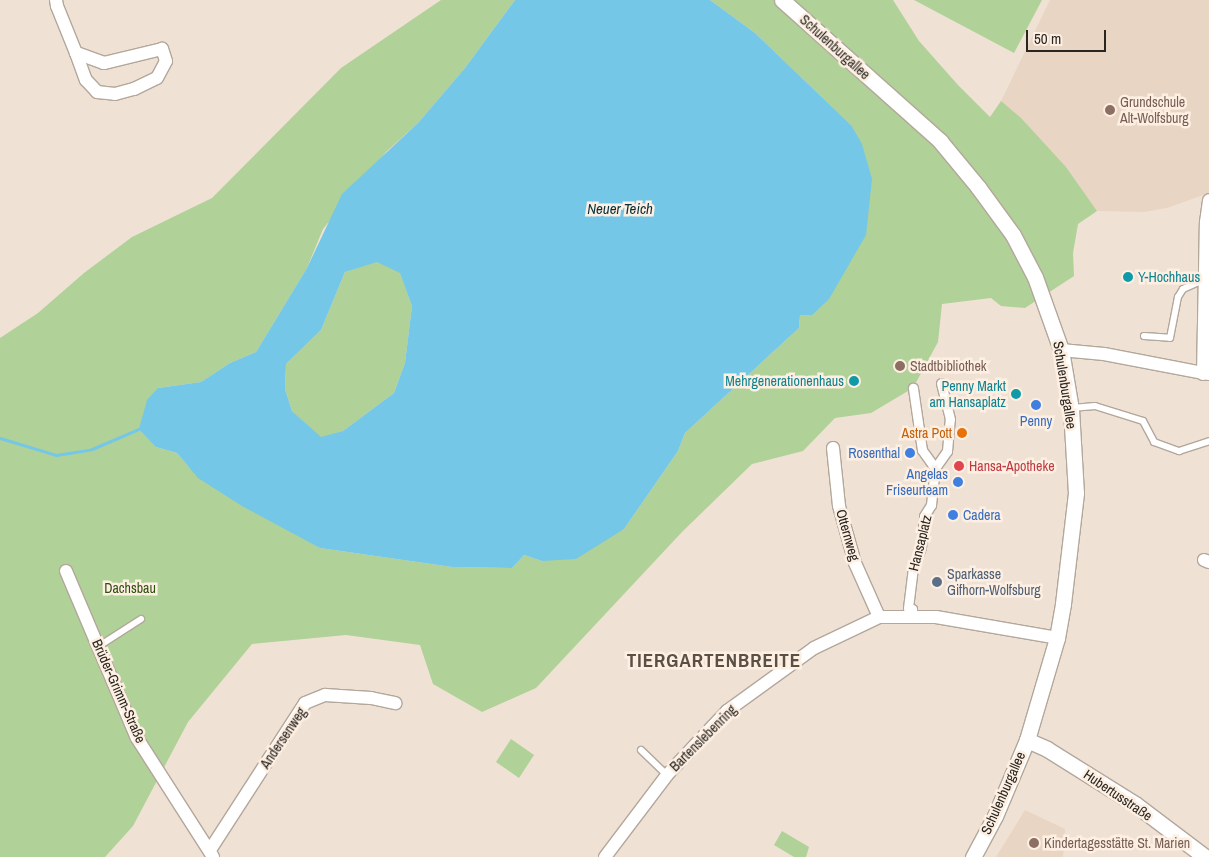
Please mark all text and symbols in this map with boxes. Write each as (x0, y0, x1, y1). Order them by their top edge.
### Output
street label: Schulenburgallee (796, 11, 874, 83)
scale bar (1029, 20, 1109, 52)
text: 50 m (1034, 28, 1061, 49)
place label: Grundschule Alt-Wolfsburg (1120, 94, 1189, 126)
marker: Grundschule Alt-Wolfsburg (1104, 104, 1116, 116)
water label: Neuer Teich (587, 200, 653, 218)
place label: Y-Hochhaus (1138, 269, 1200, 285)
marker: Y-Hochhaus (1122, 271, 1134, 283)
street label: Schulenburgallee (1050, 340, 1080, 430)
place label: Stadtbibliothek (910, 358, 987, 374)
marker: Stadtbibliothek (894, 360, 906, 372)
place label: Mehrgenerationenhaus (725, 373, 844, 389)
marker: Mehrgenerationenhaus (848, 375, 860, 387)
place label: Penny Markt am Hansaplatz (929, 378, 1006, 411)
marker: Penny Markt am Hansaplatz (1010, 388, 1022, 400)
marker: Penny (1030, 399, 1042, 411)
place label: Penny (1020, 413, 1052, 429)
place label: Astra Pott (902, 425, 952, 441)
marker: Astra Pott (956, 427, 968, 439)
place label: Rosenthal (848, 445, 900, 461)
marker: Rosenthal (904, 447, 916, 459)
place label: Hansa-Apotheke (969, 458, 1055, 474)
marker: Hansa-Apotheke (953, 460, 965, 472)
place label: Angelas Friseurteam (886, 466, 948, 498)
marker: Angelas Friseurteam (952, 476, 964, 488)
street label: Otternweg (833, 507, 863, 563)
place label: Cadera (963, 507, 1001, 523)
marker: Cadera (947, 509, 959, 521)
street label: Hansaplatz (905, 513, 935, 573)
place label: Sparkasse Gifhorn-Wolfsburg (947, 566, 1041, 598)
marker: Sparkasse Gifhorn-Wolfsburg (931, 576, 943, 588)
park label: Dachsbau (104, 580, 156, 596)
street label: Brüder-Grimm-Straße (89, 637, 149, 745)
district label: TIERGARTENBREITE (625, 650, 803, 672)
street label: Bartenslebenring (666, 701, 740, 775)
street label: Andersenweg (256, 704, 310, 772)
street label: Schulenburgallee (977, 749, 1029, 837)
street label: Hubertusstraße (1081, 766, 1155, 824)
place label: Kindertagesstätte St. Marien (1044, 835, 1190, 851)
marker: Kindertagesstätte St. Marien (1028, 837, 1040, 849)

